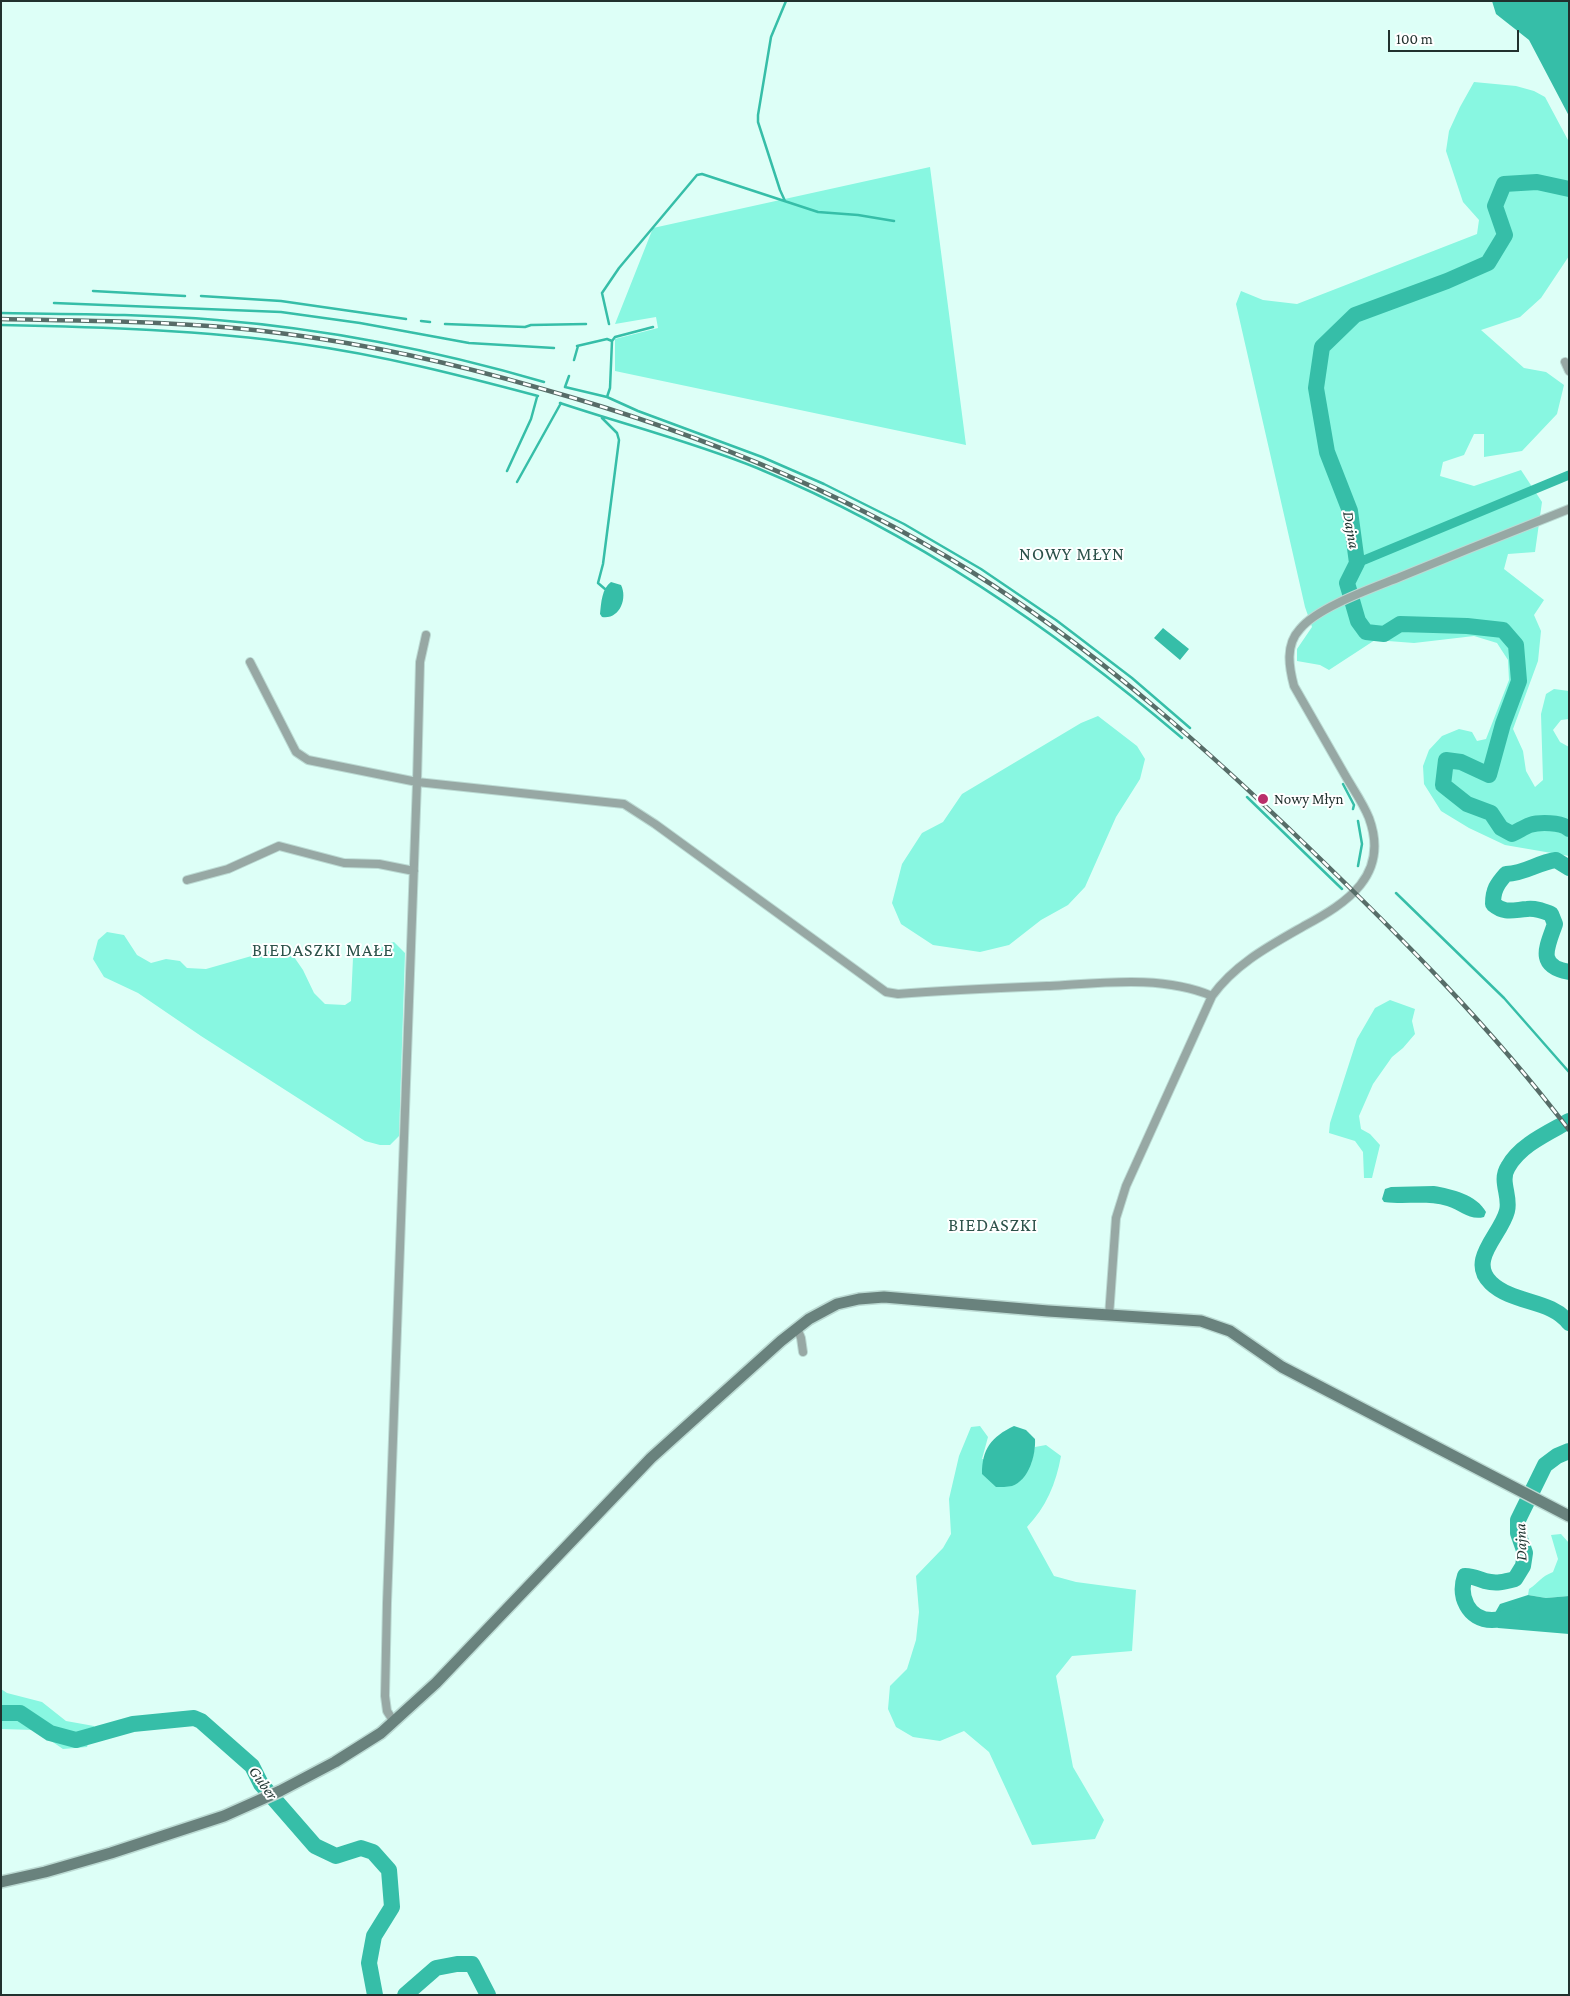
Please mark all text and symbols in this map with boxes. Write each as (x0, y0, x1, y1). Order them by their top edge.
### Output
scale bar (1390, 20, 1521, 52)
text: 100 m (1396, 31, 1433, 47)
water label: Dajna (1338, 510, 1364, 550)
district label: NOWY MŁYN (1018, 543, 1126, 565)
place label: Nowy Młyn (1274, 790, 1344, 808)
marker: Nowy Młyn (1256, 792, 1270, 806)
district label: BIEDASZKI MAŁE (250, 939, 396, 961)
district label: BIEDASZKI (947, 1214, 1039, 1236)
water label: Dajna (1511, 1523, 1531, 1561)
water label: Guber (244, 1762, 282, 1804)

